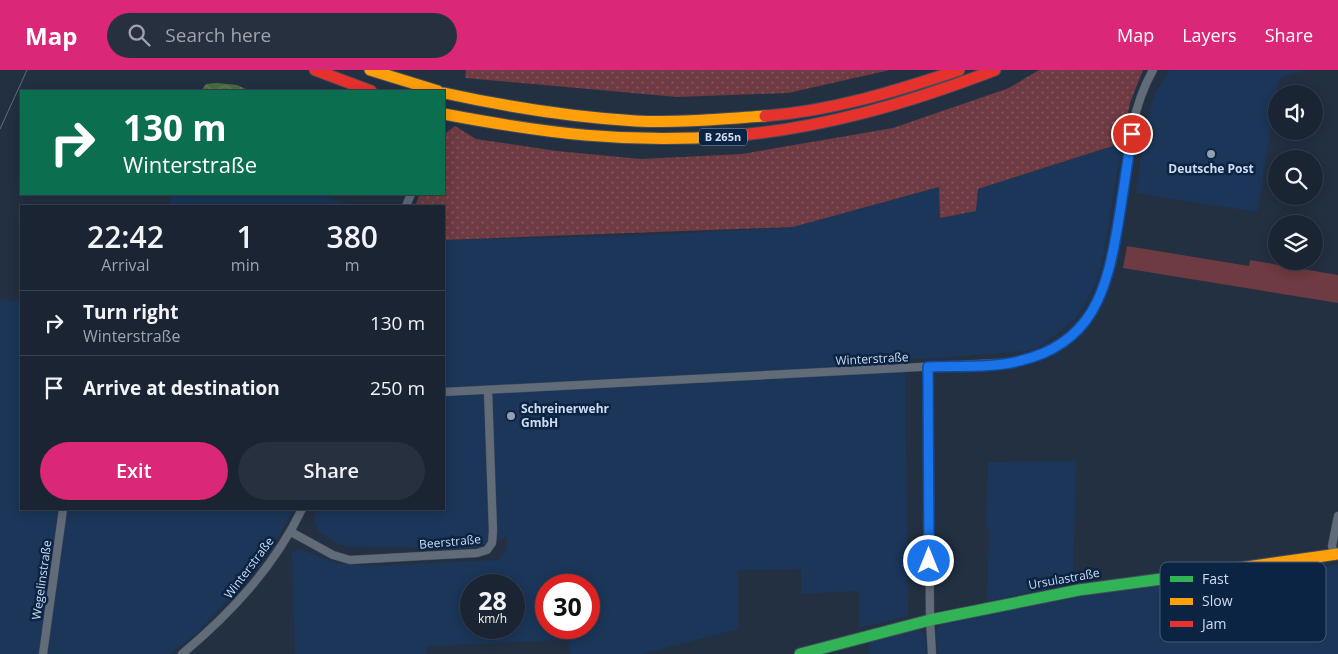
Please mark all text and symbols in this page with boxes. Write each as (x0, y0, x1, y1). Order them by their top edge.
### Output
search box (107, 13, 457, 58)
text: Map (25, 19, 77, 52)
icon: search (125, 21, 153, 49)
text: Search here (165, 22, 271, 48)
text: Map (1117, 23, 1154, 47)
text: Layers (1182, 23, 1237, 47)
text: Share (1265, 23, 1313, 47)
map controls (1268, 85, 1323, 270)
button: sound (1268, 85, 1323, 140)
text: 130 m (123, 104, 227, 151)
icon: right (40, 110, 105, 175)
pin (1111, 113, 1153, 155)
icon: arrive (1118, 120, 1146, 148)
road number: B 265n (699, 128, 747, 146)
marker: Deutsche Post (1205, 148, 1217, 160)
text: Winterstraße (123, 149, 257, 179)
button: search (1268, 150, 1323, 205)
place label: Deutsche Post (1168, 160, 1254, 177)
button: layers (1268, 215, 1323, 270)
text: 22:42 (87, 216, 164, 257)
text: 1 (237, 216, 254, 257)
text: 380 (327, 216, 378, 257)
text: Arrival (101, 254, 150, 276)
text: min (231, 254, 260, 276)
text: m (345, 254, 360, 276)
text: Turn right (83, 299, 178, 325)
icon: right (40, 309, 68, 337)
text: 130 m (370, 310, 425, 336)
text: Winterstraße (83, 325, 181, 347)
street label: Winterstraße (835, 348, 909, 369)
icon: arrive (40, 374, 68, 402)
text: Arrive at destination (83, 375, 280, 401)
text: 250 m (370, 375, 425, 401)
place label: Schreinerwehr GmbH (521, 400, 610, 431)
marker: Schreinerwehr GmbH (505, 410, 517, 422)
button: Exit (40, 442, 228, 500)
button: Share (238, 442, 425, 500)
street label: Beerstraße (418, 530, 482, 553)
street label: Winterstraße (220, 533, 278, 602)
position arrow (902, 534, 954, 586)
street label: Wegelinstraße (28, 539, 56, 621)
legend (1160, 562, 1326, 642)
street label: Ursulastraße (1027, 564, 1101, 593)
text: Fast (1202, 569, 1229, 588)
speed limit sign: 30 (535, 574, 600, 639)
text: 28 (478, 583, 507, 617)
text: Slow (1202, 591, 1233, 610)
text: km/h (478, 610, 507, 627)
text: Jam (1200, 614, 1227, 633)

